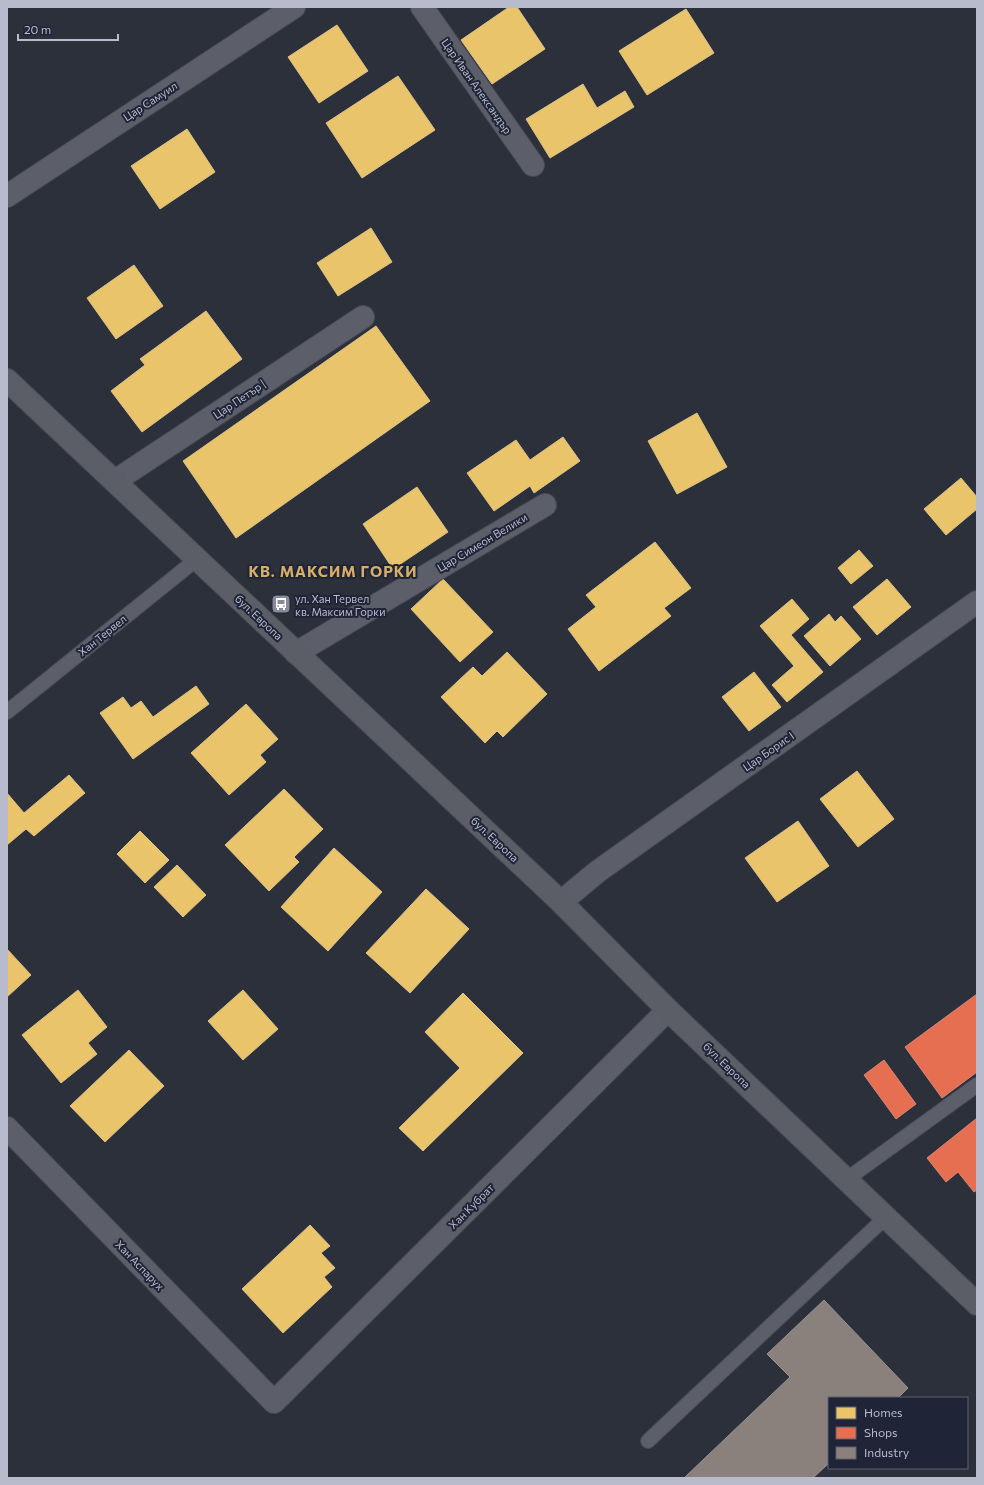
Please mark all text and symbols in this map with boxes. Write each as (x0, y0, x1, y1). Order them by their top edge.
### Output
scale bar (18, 16, 118, 42)
text: 20 m (24, 22, 51, 36)
street label: Цар Иван Александър (439, 36, 515, 136)
street label: Цар Самуил (120, 79, 180, 123)
street label: Цар Петър | (210, 377, 268, 421)
street label: Цар Симеон Велики (435, 510, 529, 574)
district label: КВ. МАКСИМ ГОРКИ (248, 562, 418, 580)
street label: бул. Европа (233, 592, 285, 642)
place label: ул. Хан Тервел кв. Максим Горки (295, 592, 385, 618)
bus stop icon: ул. Хан Тервел кв. Максим Горки (270, 593, 292, 615)
street label: Хан Тервел (75, 612, 129, 658)
street label: Цар Борис I (740, 729, 796, 773)
street label: бул. Европа (469, 814, 521, 864)
street label: бул. Европа (701, 1039, 753, 1091)
street label: Хан Кубрат (446, 1181, 496, 1231)
street label: Хан Аспарух (113, 1237, 167, 1293)
legend (828, 1397, 968, 1469)
text: Homes (864, 1405, 902, 1419)
text: Shops (864, 1425, 898, 1439)
text: Industry (864, 1445, 909, 1459)

